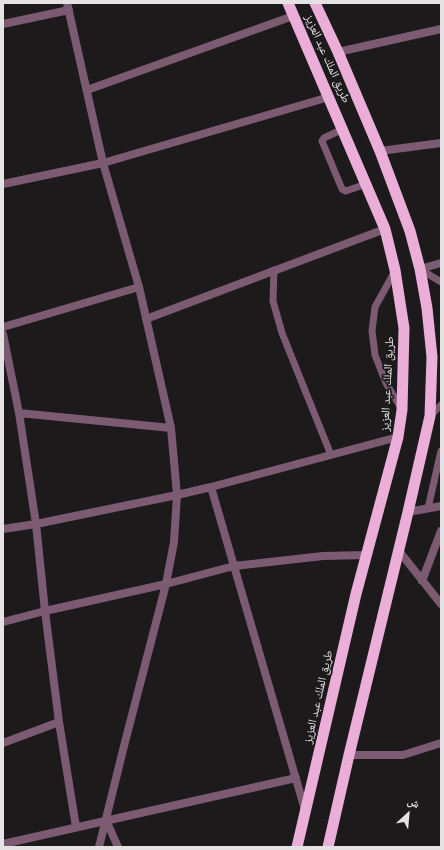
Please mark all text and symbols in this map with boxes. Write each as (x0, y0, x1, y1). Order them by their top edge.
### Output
street label: طريق الملك عبد العزيز (301, 12, 353, 106)
street label: طريق الملك عبد العزيز (378, 336, 398, 432)
street label: طريق الملك عبد العزيز (301, 649, 337, 745)
text: ش (405, 793, 422, 812)
north arrow (388, 794, 428, 834)

